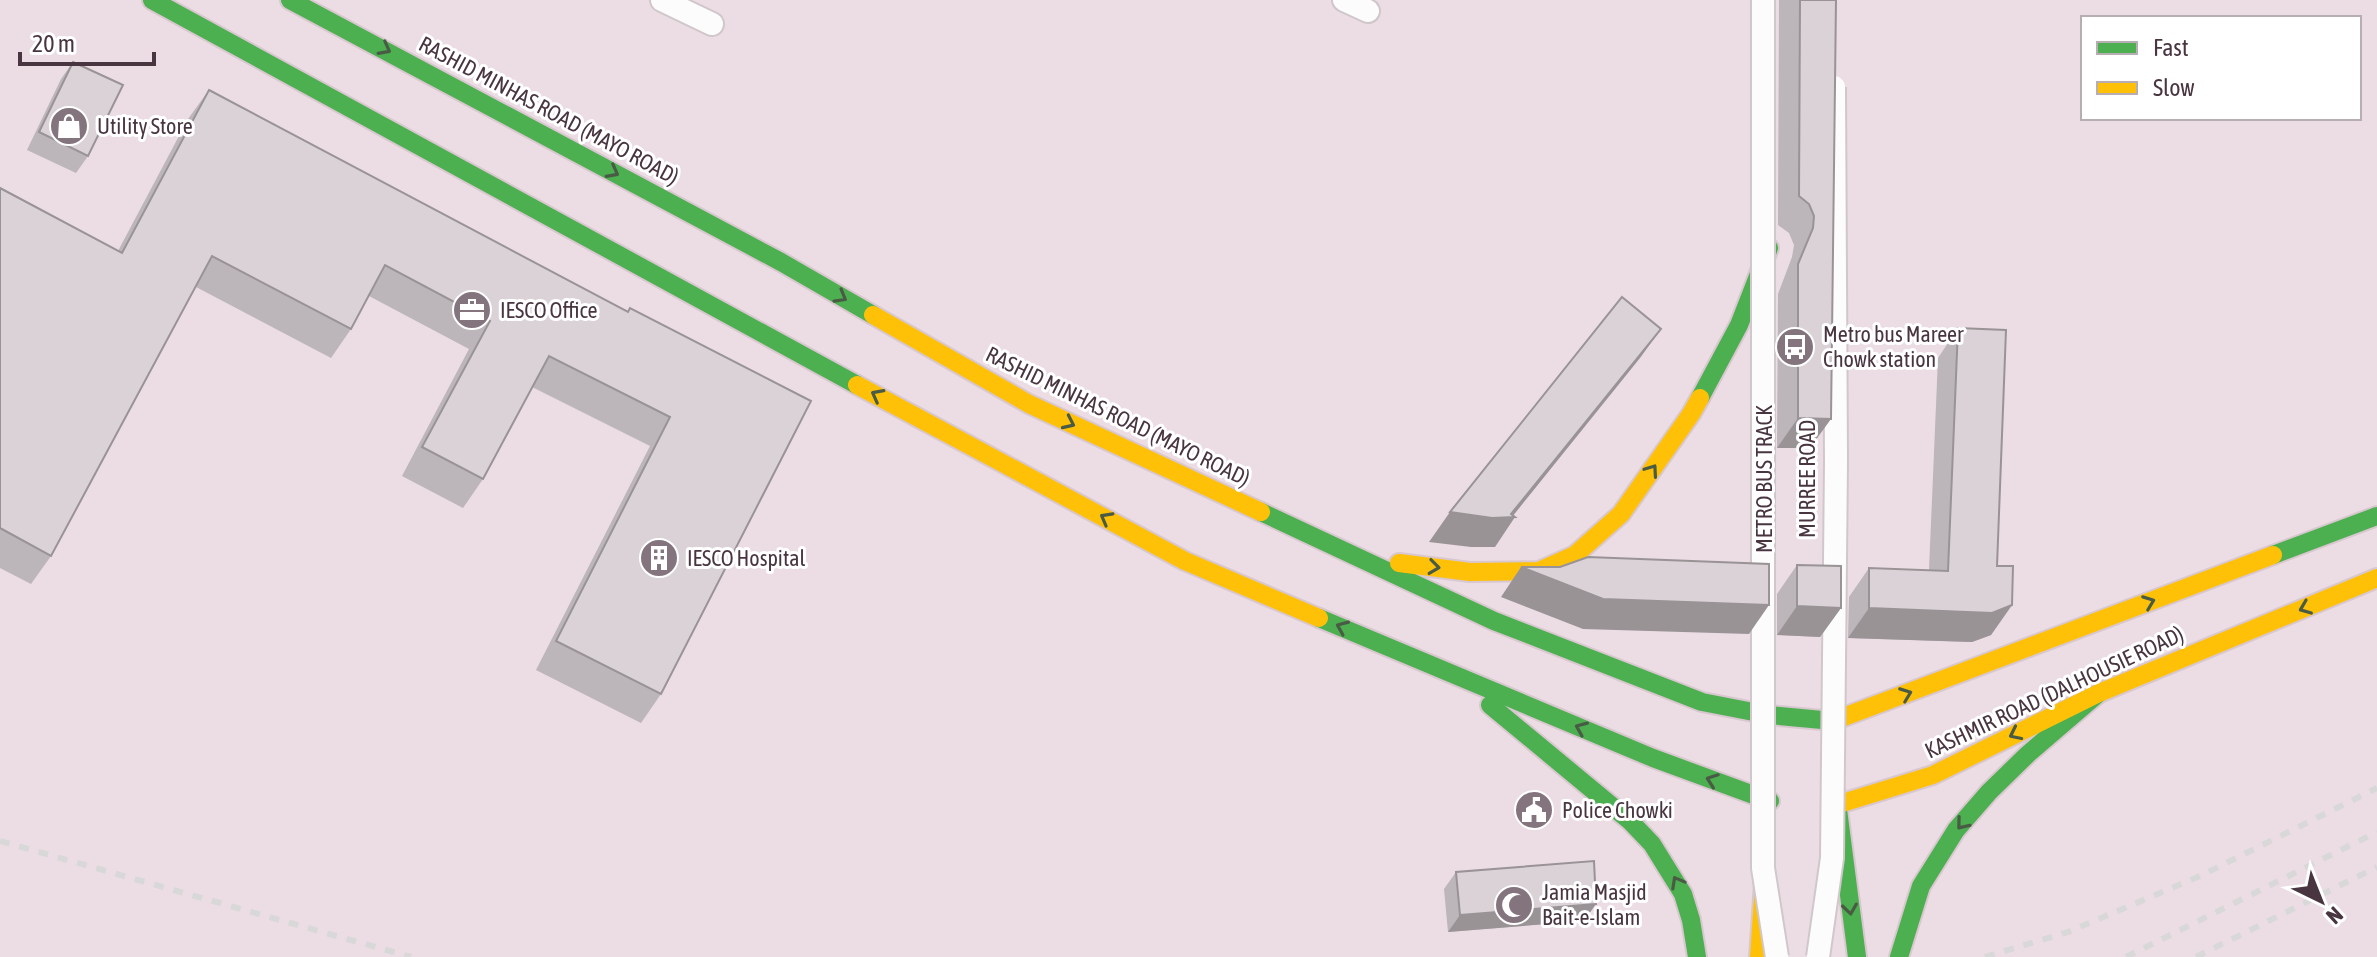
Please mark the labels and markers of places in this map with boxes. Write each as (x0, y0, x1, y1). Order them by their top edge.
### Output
shop icon: Utility Store (48, 105, 90, 147)
place label: Utility Store (97, 113, 193, 139)
office icon: IESCO Office (451, 289, 493, 331)
place label: IESCO Office (500, 297, 598, 323)
place label: Metro bus Mareer Chowk station (1823, 321, 1964, 372)
bus stop icon: Metro bus Mareer Chowk station (1774, 326, 1816, 368)
building icon: IESCO Hospital (638, 537, 680, 579)
place label: IESCO Hospital (687, 545, 805, 571)
public building icon: Police Chowki (1513, 789, 1555, 831)
place label: Police Chowki (1562, 797, 1673, 823)
place label: Jamia Masjid Bait-e-Islam (1542, 879, 1647, 930)
mosque icon: Jamia Masjid Bait-e-Islam (1493, 884, 1535, 926)

